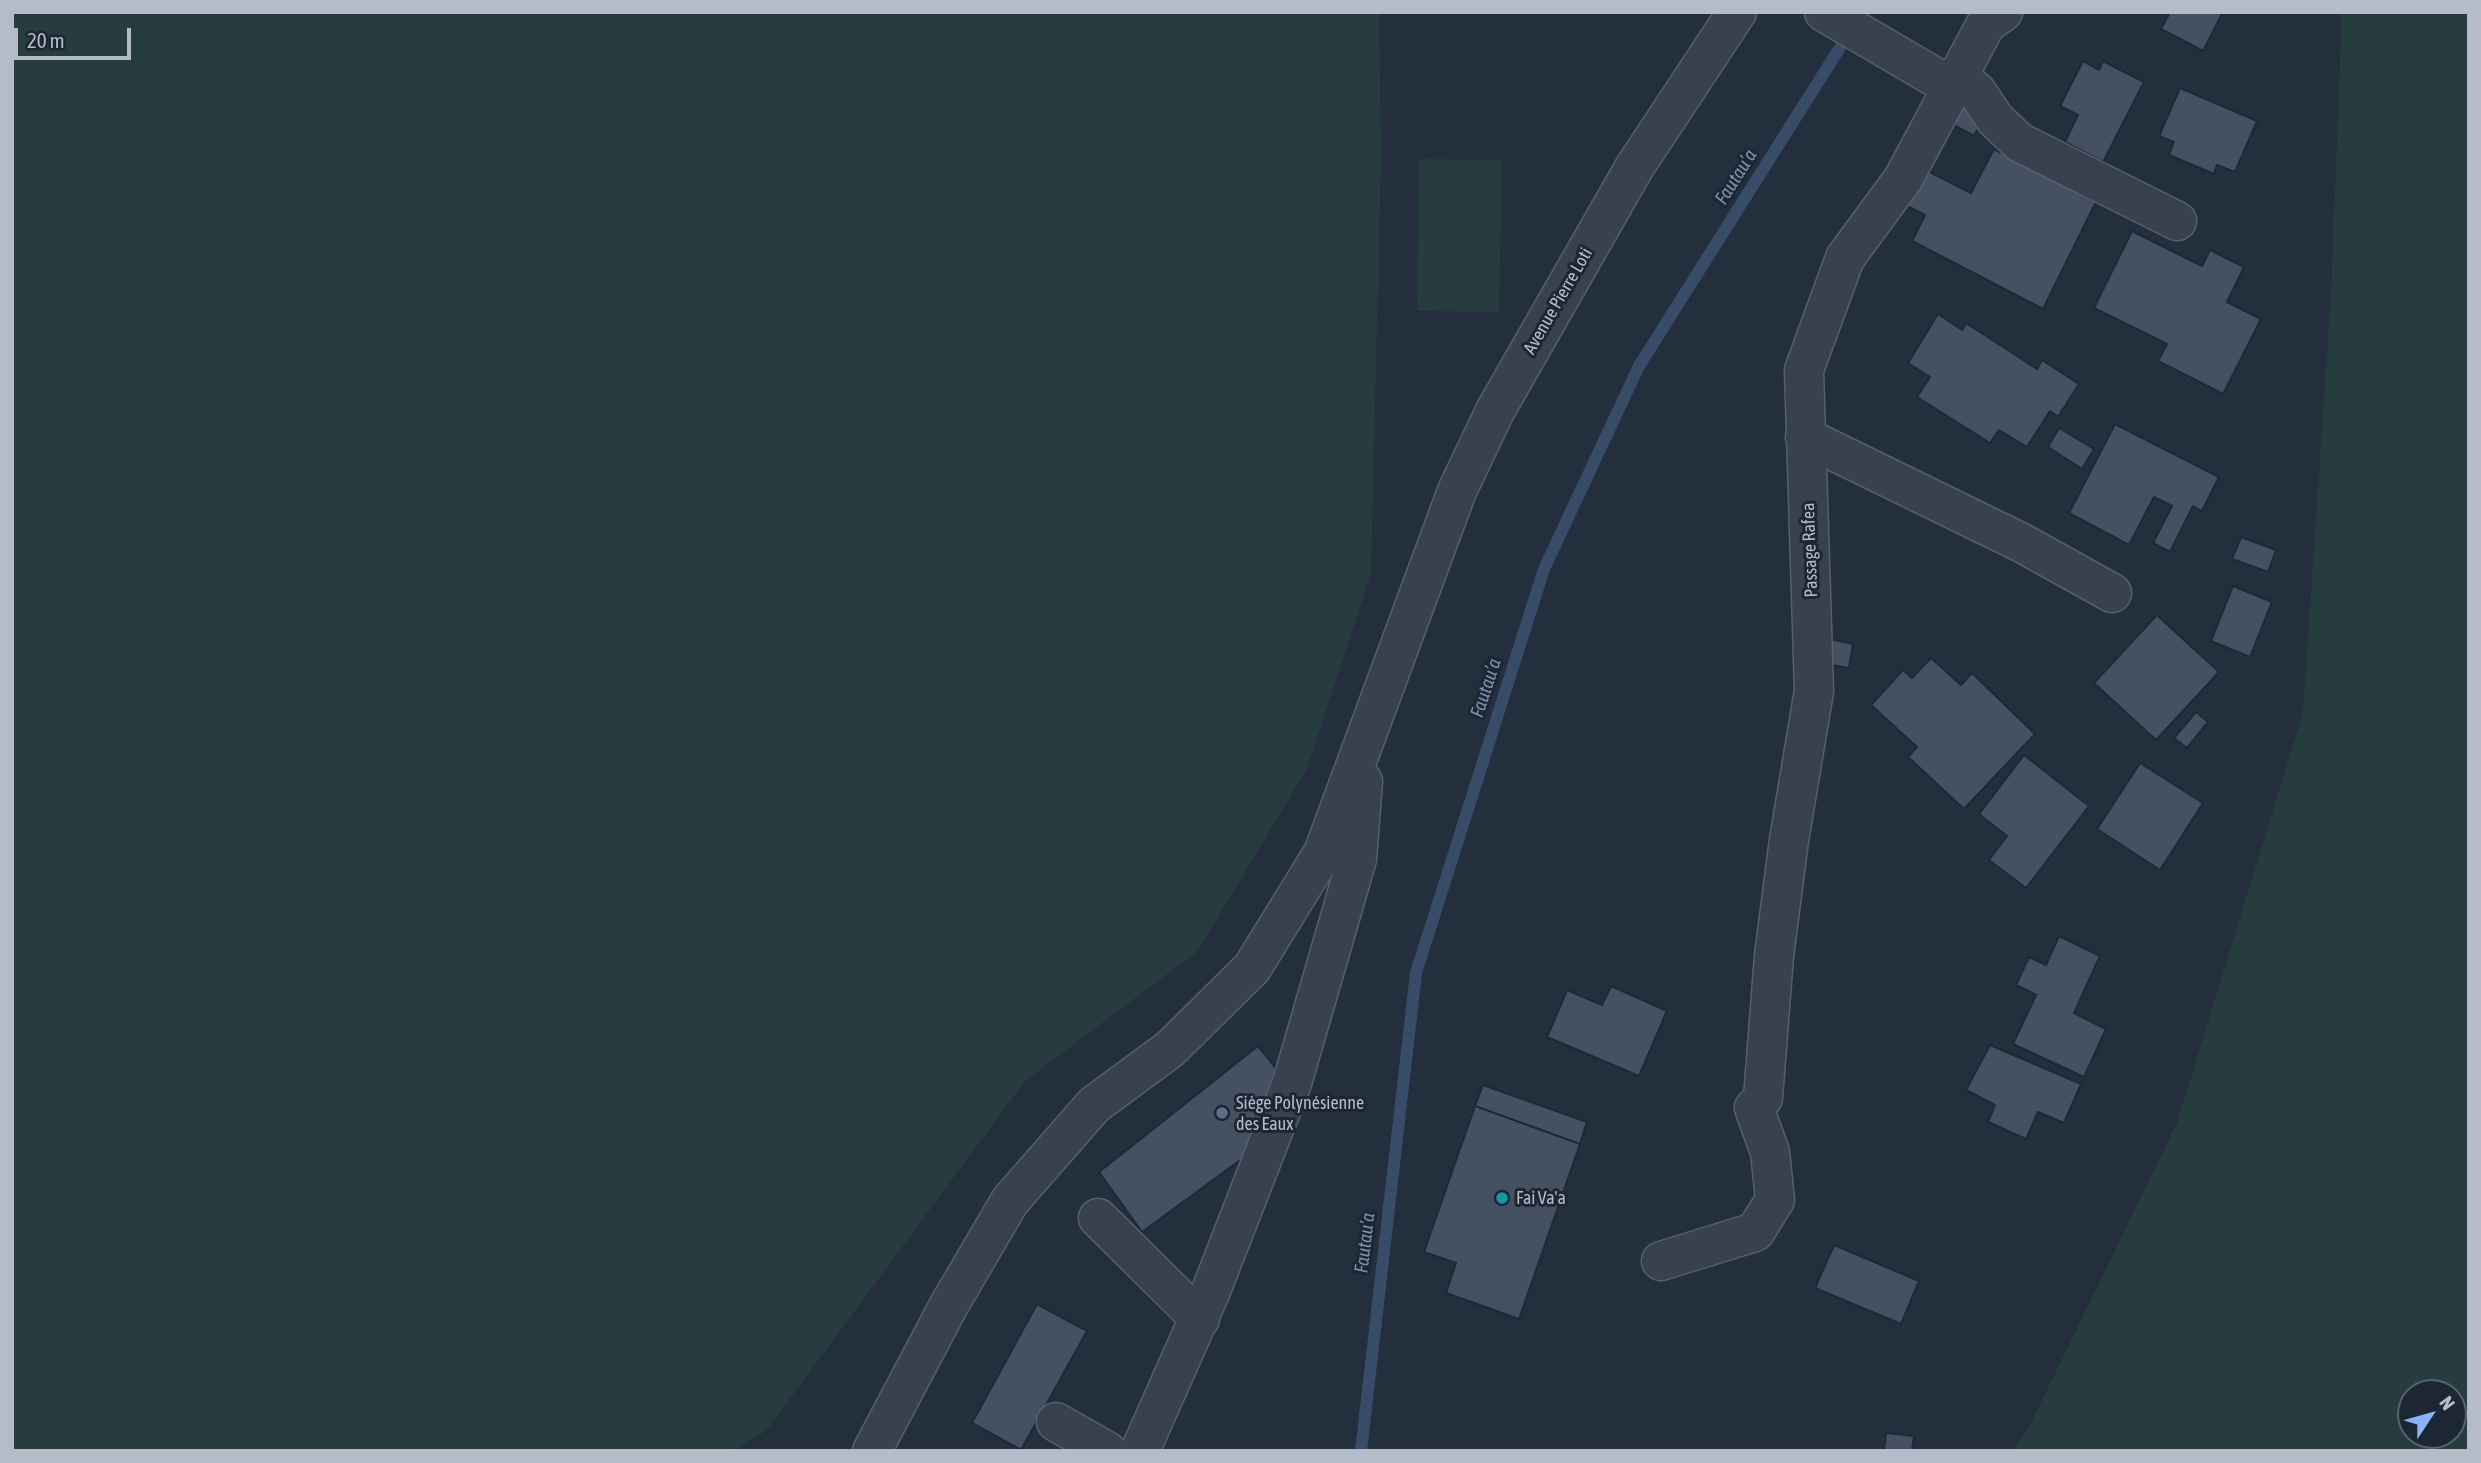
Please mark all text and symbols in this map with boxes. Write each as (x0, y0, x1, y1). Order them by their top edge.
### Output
scale bar (18, 14, 135, 58)
text: 20 m (27, 28, 65, 52)
water label: Fautau’a (1710, 145, 1762, 209)
street label: Avenue Pierre Loti (1519, 244, 1597, 358)
street label: Passage Rafea (1798, 502, 1822, 598)
water label: Fautau’a (1466, 656, 1506, 720)
place label: Siège Polynésienne des Eaux (1236, 1092, 1364, 1134)
marker: Siège Polynésienne des Eaux (1214, 1105, 1230, 1121)
place label: Fai Va'a (1516, 1187, 1566, 1209)
marker: Fai Va'a (1494, 1190, 1510, 1206)
water label: Fautau’a (1350, 1212, 1380, 1274)
north arrow (2397, 1379, 2467, 1449)
text: N (2435, 1392, 2460, 1414)

